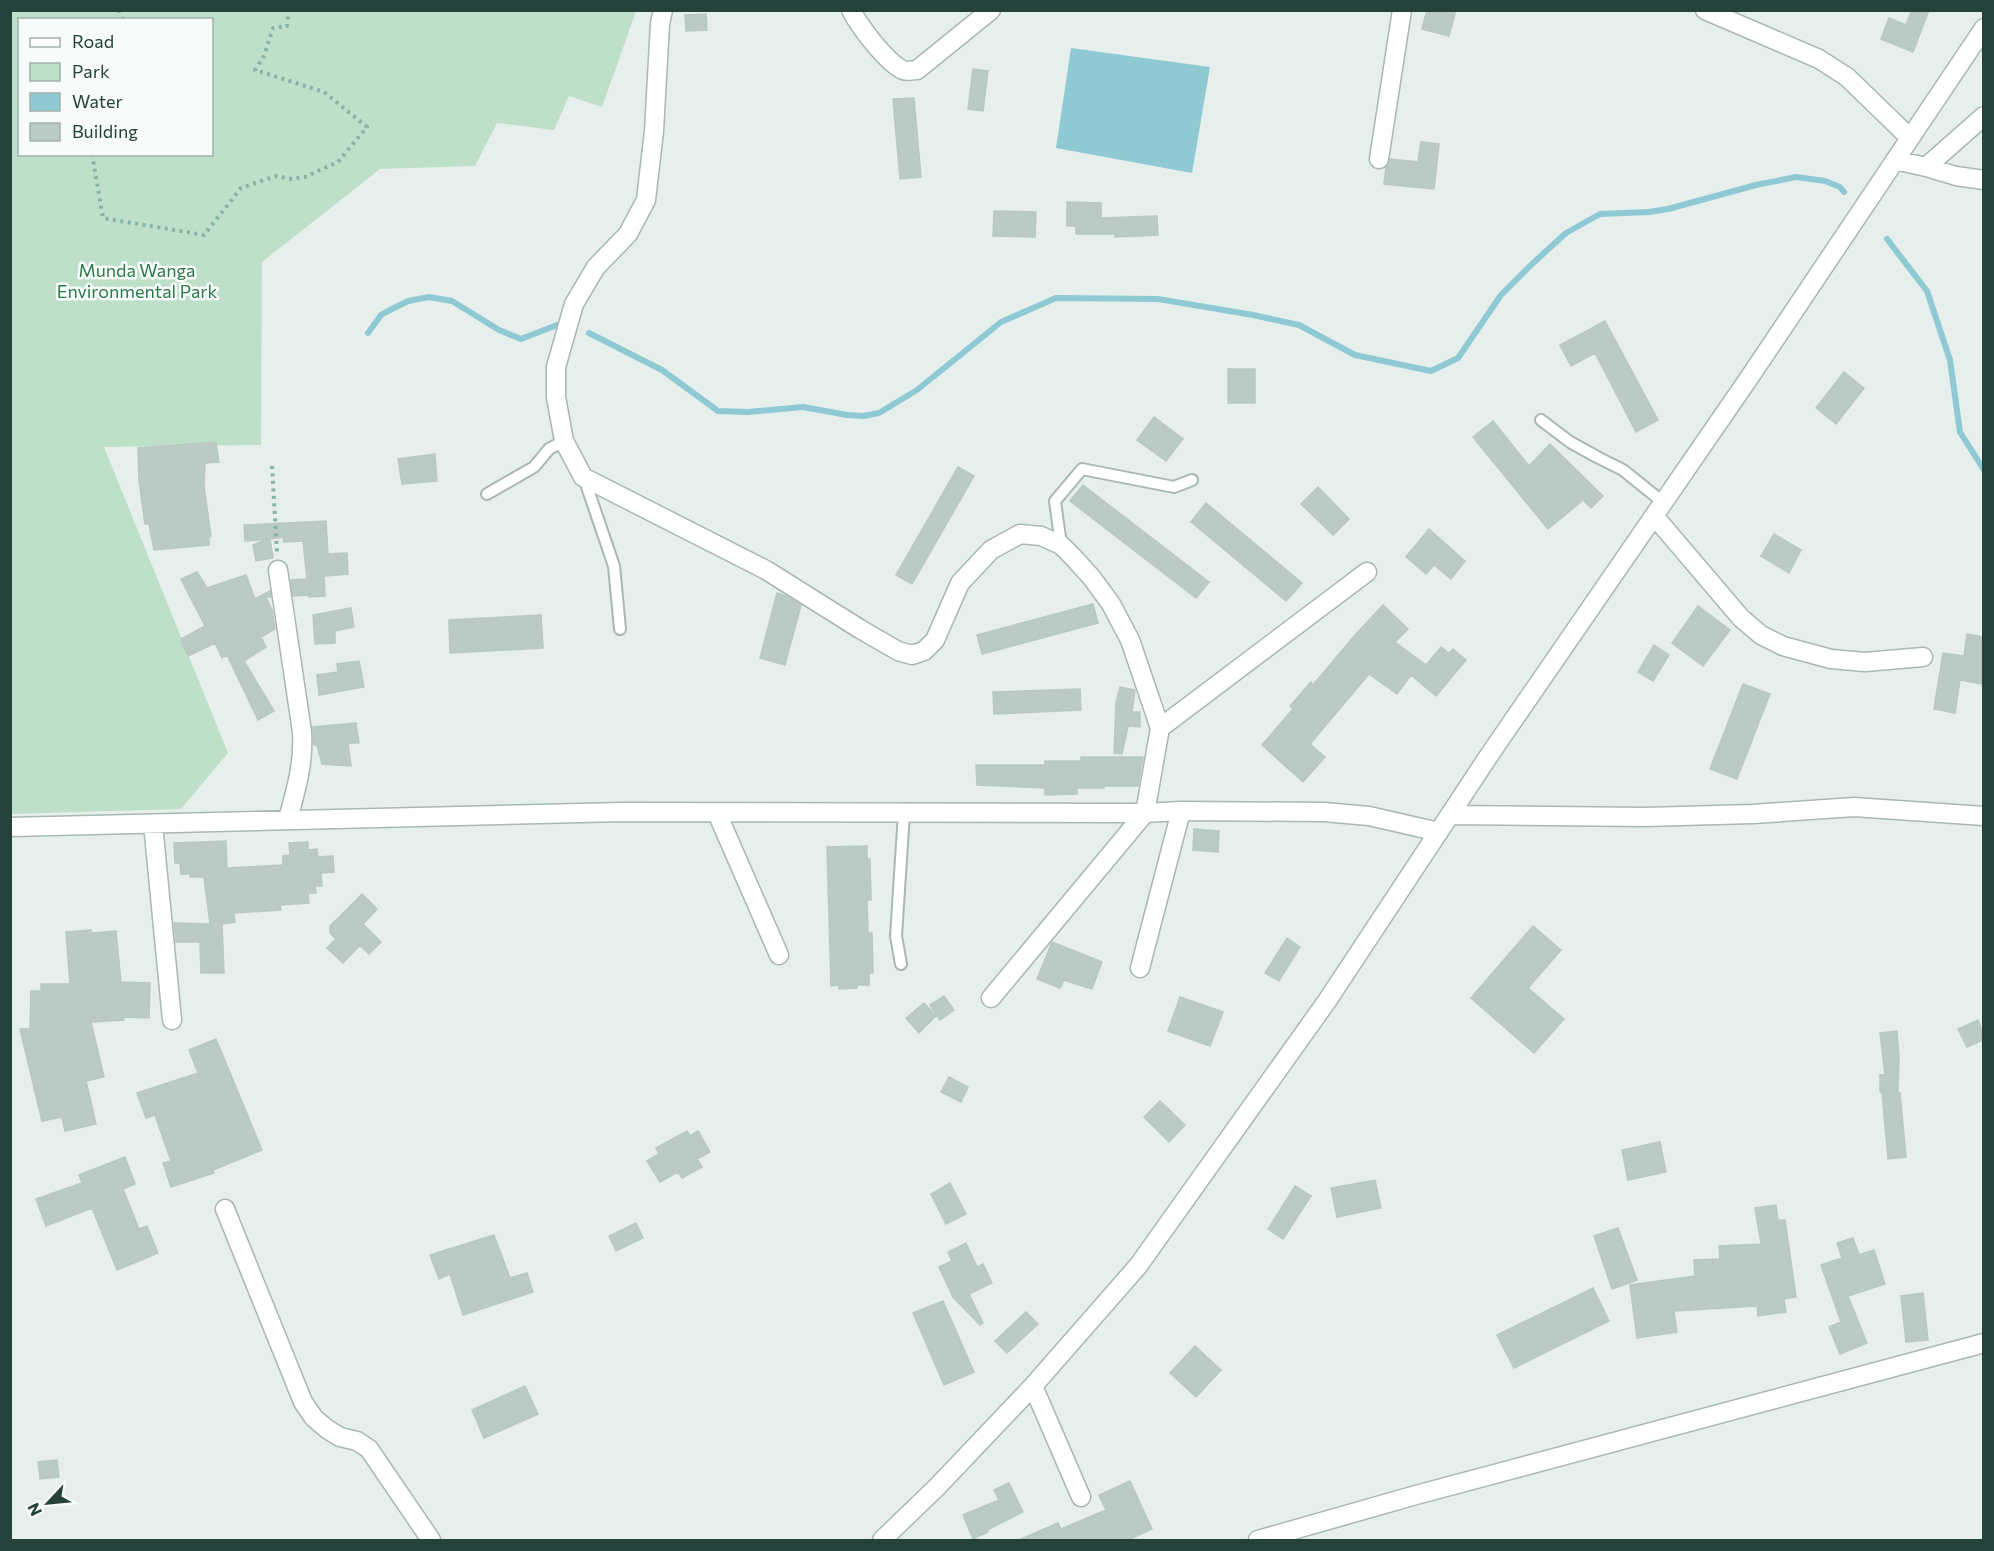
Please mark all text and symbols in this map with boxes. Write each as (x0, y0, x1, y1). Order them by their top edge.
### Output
legend (18, 18, 213, 156)
text: Road (72, 30, 114, 52)
text: Park (72, 60, 110, 82)
text: Water (72, 90, 123, 112)
text: Building (72, 120, 138, 142)
park label: Munda Wanga Environmental Park (57, 259, 218, 302)
north arrow (18, 1473, 78, 1533)
text: N (23, 1500, 45, 1519)

